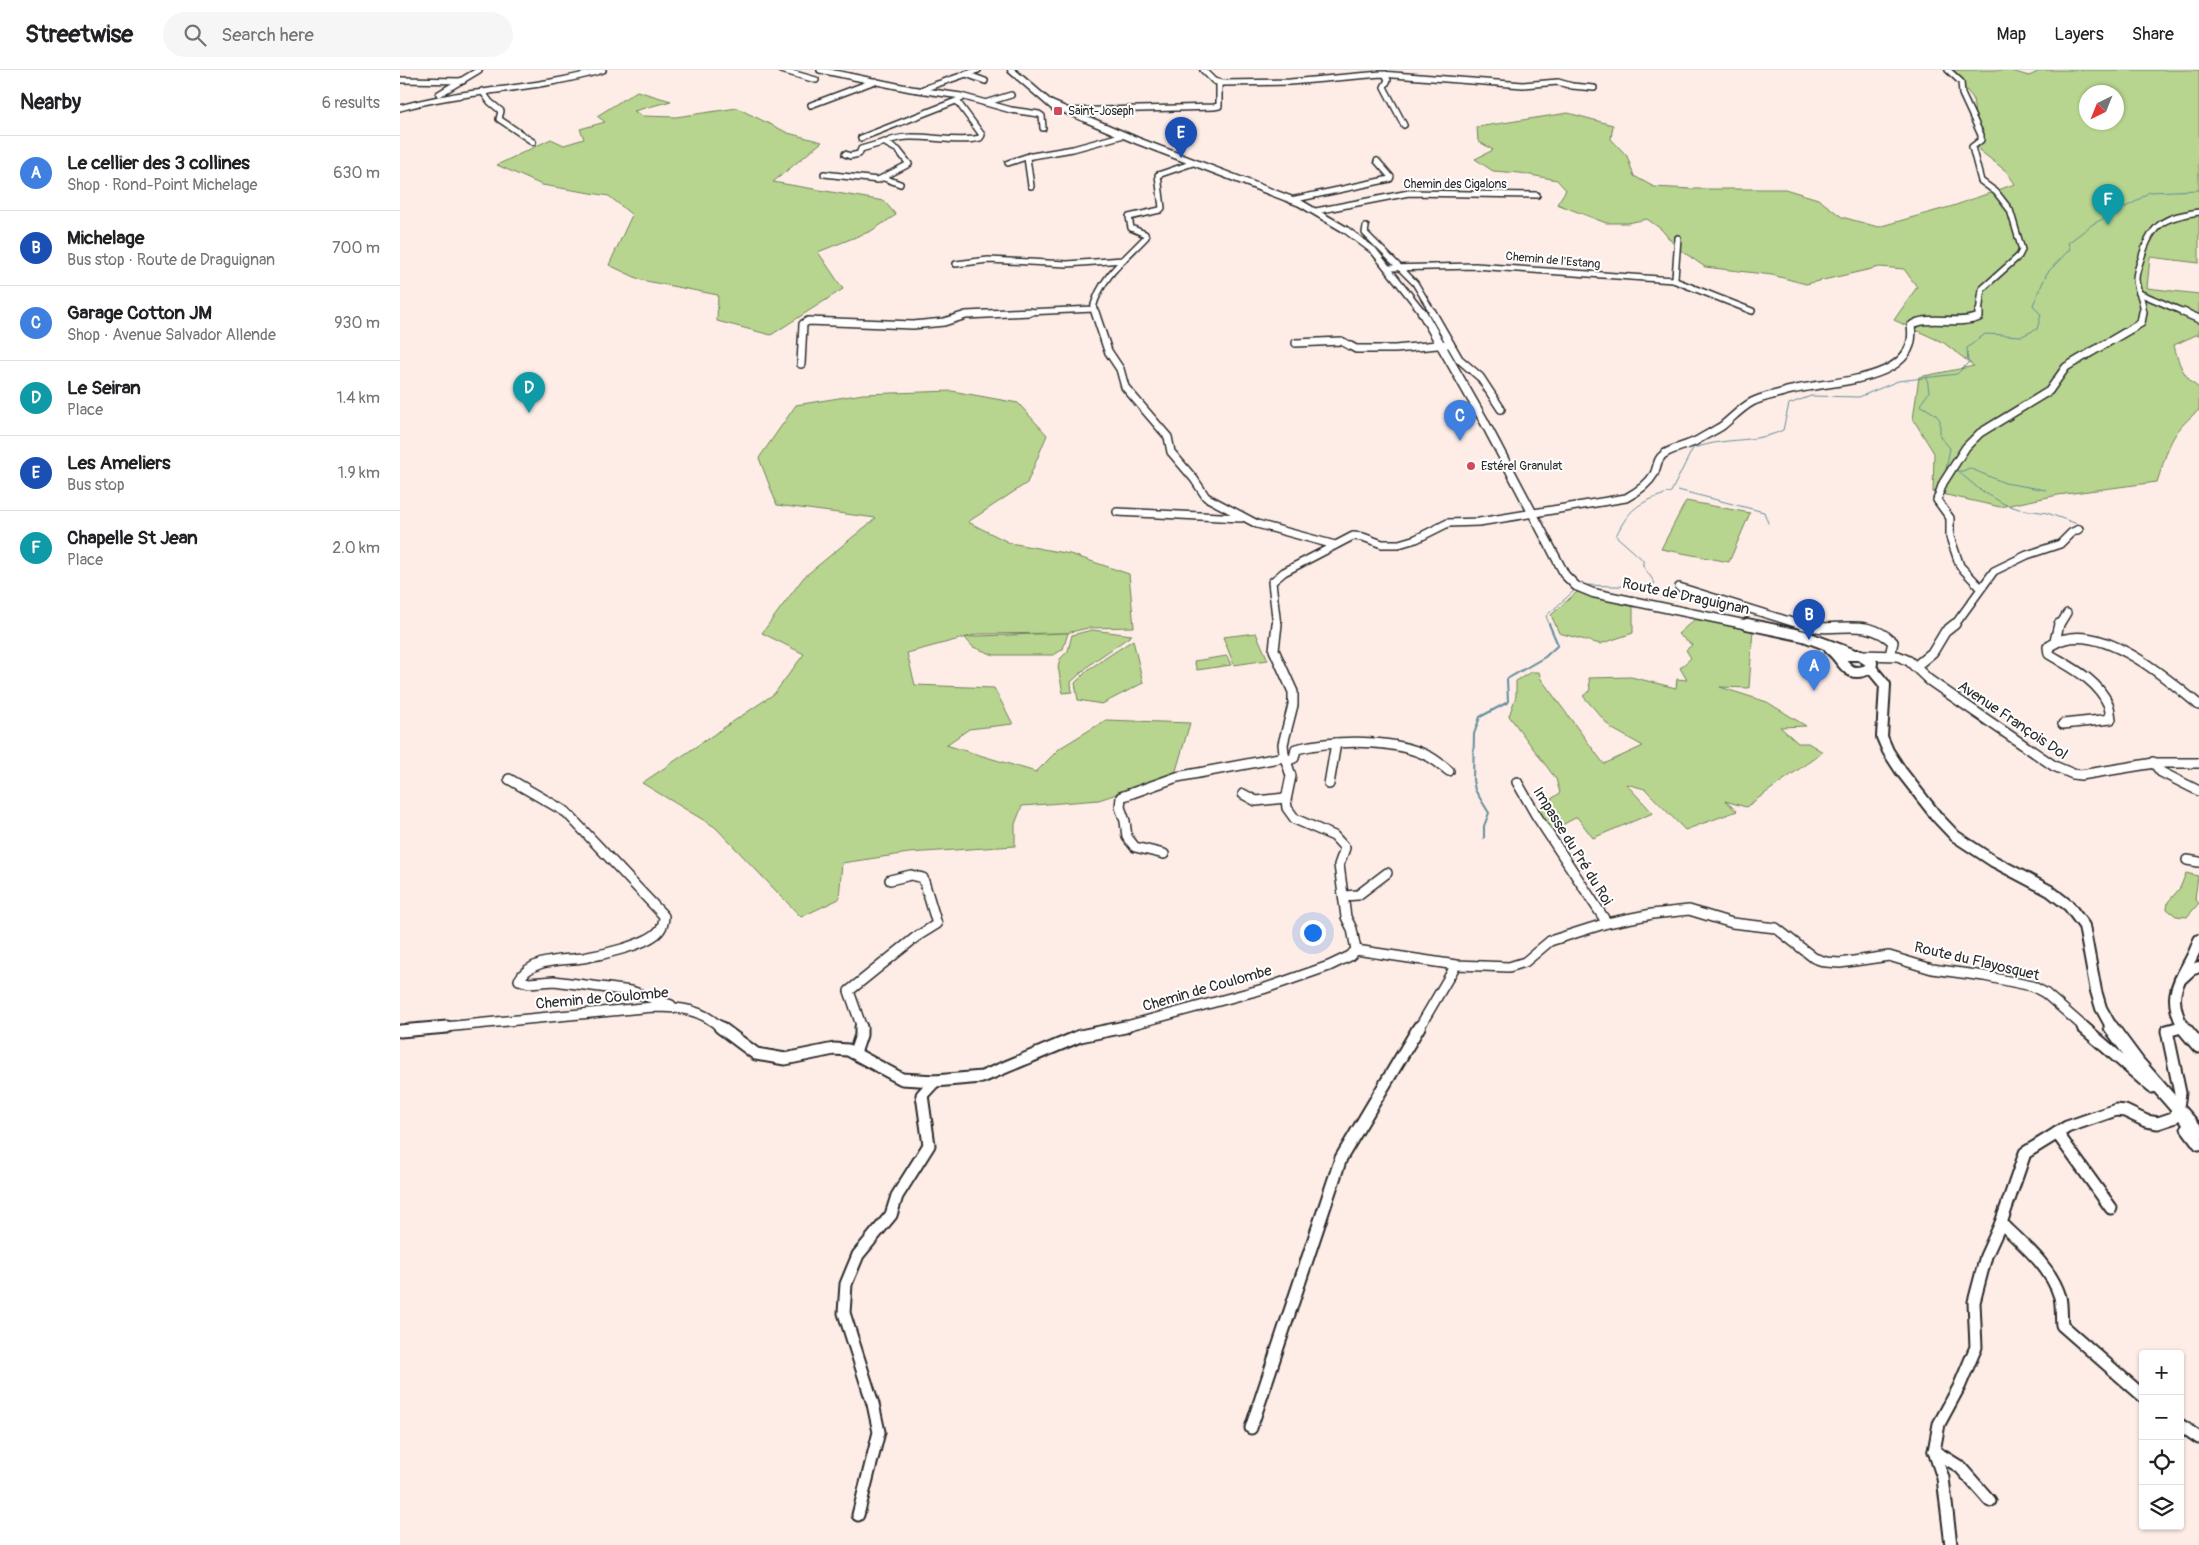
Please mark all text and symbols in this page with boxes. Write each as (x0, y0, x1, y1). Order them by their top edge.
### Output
search box (163, 12, 513, 57)
text: Streetwise (25, 20, 133, 49)
icon: search (181, 21, 209, 49)
text: Search here (221, 23, 314, 47)
text: Map (1997, 23, 2026, 46)
text: Layers (2054, 23, 2104, 46)
text: Share (2132, 23, 2174, 46)
north arrow (2079, 85, 2124, 130)
text: Nearby (20, 89, 81, 116)
text: 6 results (322, 93, 380, 113)
place label: Saint-Joseph (1068, 104, 1134, 119)
marker: Saint-Joseph (1052, 105, 1064, 117)
pin: E (1165, 117, 1197, 158)
text: Le cellier des 3 collines (67, 151, 250, 175)
text: A (31, 163, 41, 183)
text: 630 m (333, 163, 380, 183)
text: Shop · Rond-Point Michelage (67, 175, 257, 195)
street label: Chemin des Cigalons (1403, 177, 1507, 192)
pin: F (2092, 184, 2124, 225)
text: Michelage (67, 226, 144, 250)
text: B (31, 238, 41, 258)
text: 700 m (332, 238, 380, 258)
street label: Chemin de l'Estang (1505, 249, 1601, 272)
text: Bus stop · Route de Draguignan (67, 250, 275, 270)
text: Garage Cotton JM (67, 301, 212, 325)
text: C (31, 313, 41, 333)
text: 930 m (334, 313, 380, 333)
text: Shop · Avenue Salvador Allende (67, 325, 276, 345)
pin: D (513, 372, 545, 413)
text: Le Seiran (67, 376, 141, 400)
text: D (31, 388, 41, 408)
text: 1.4 km (337, 388, 380, 408)
text: Place (67, 400, 103, 420)
pin: C (1444, 400, 1476, 441)
text: Les Ameliers (67, 451, 170, 475)
place label: Estérel Granulat (1481, 459, 1563, 474)
marker: Estérel Granulat (1465, 460, 1477, 472)
text: E (32, 463, 40, 483)
text: 1.9 km (338, 463, 380, 483)
text: Bus stop (67, 475, 125, 495)
text: Chapelle St Jean (67, 526, 198, 550)
text: F (31, 538, 41, 558)
text: 2.0 km (332, 538, 380, 558)
text: Place (67, 550, 103, 570)
street label: Route de Draguignan (1620, 574, 1751, 619)
pin: B (1793, 599, 1825, 640)
pin: A (1798, 650, 1830, 691)
street label: Avenue François Dol (1954, 677, 2071, 764)
street label: Impasse du Pré du Roi (1528, 784, 1617, 909)
your location (1300, 920, 1326, 946)
street label: Route du Flayosquet (1912, 938, 2042, 985)
street label: Chemin de Coulombe (1140, 961, 1274, 1016)
street label: Chemin de Coulombe (535, 983, 670, 1014)
map controls (2139, 1350, 2184, 1530)
button: + (2139, 1350, 2184, 1395)
button: − (2139, 1395, 2184, 1440)
button: locate (2139, 1440, 2184, 1485)
button: layers (2139, 1485, 2184, 1530)

